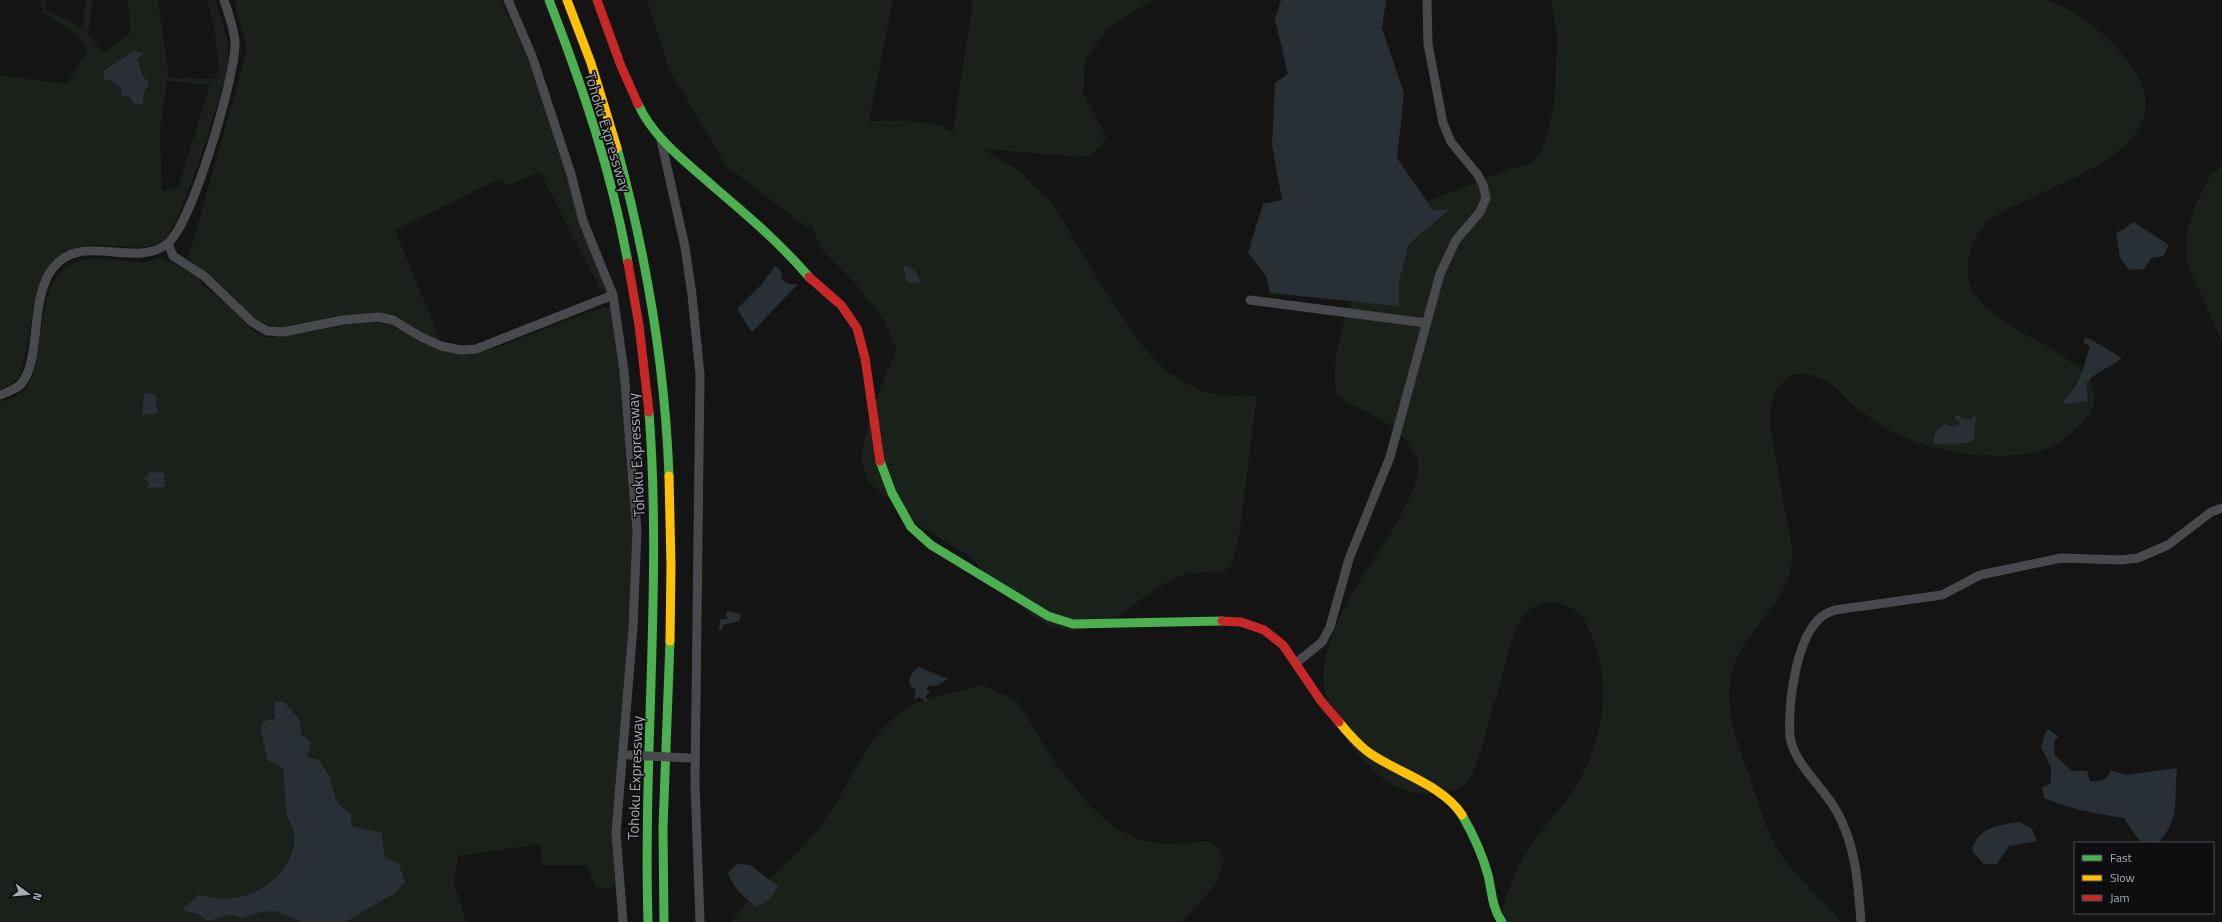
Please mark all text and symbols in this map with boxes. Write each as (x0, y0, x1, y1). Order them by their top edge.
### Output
street label: Tohoku Expressway (579, 69, 637, 195)
street label: Tohoku Expressway (621, 392, 651, 518)
street label: Tohoku Expressway (621, 715, 649, 841)
legend (2074, 842, 2214, 914)
text: Fast (2110, 848, 2133, 867)
text: Slow (2110, 868, 2135, 887)
north arrow (8, 874, 48, 914)
text: Jam (2110, 888, 2130, 907)
text: N (29, 891, 46, 903)

